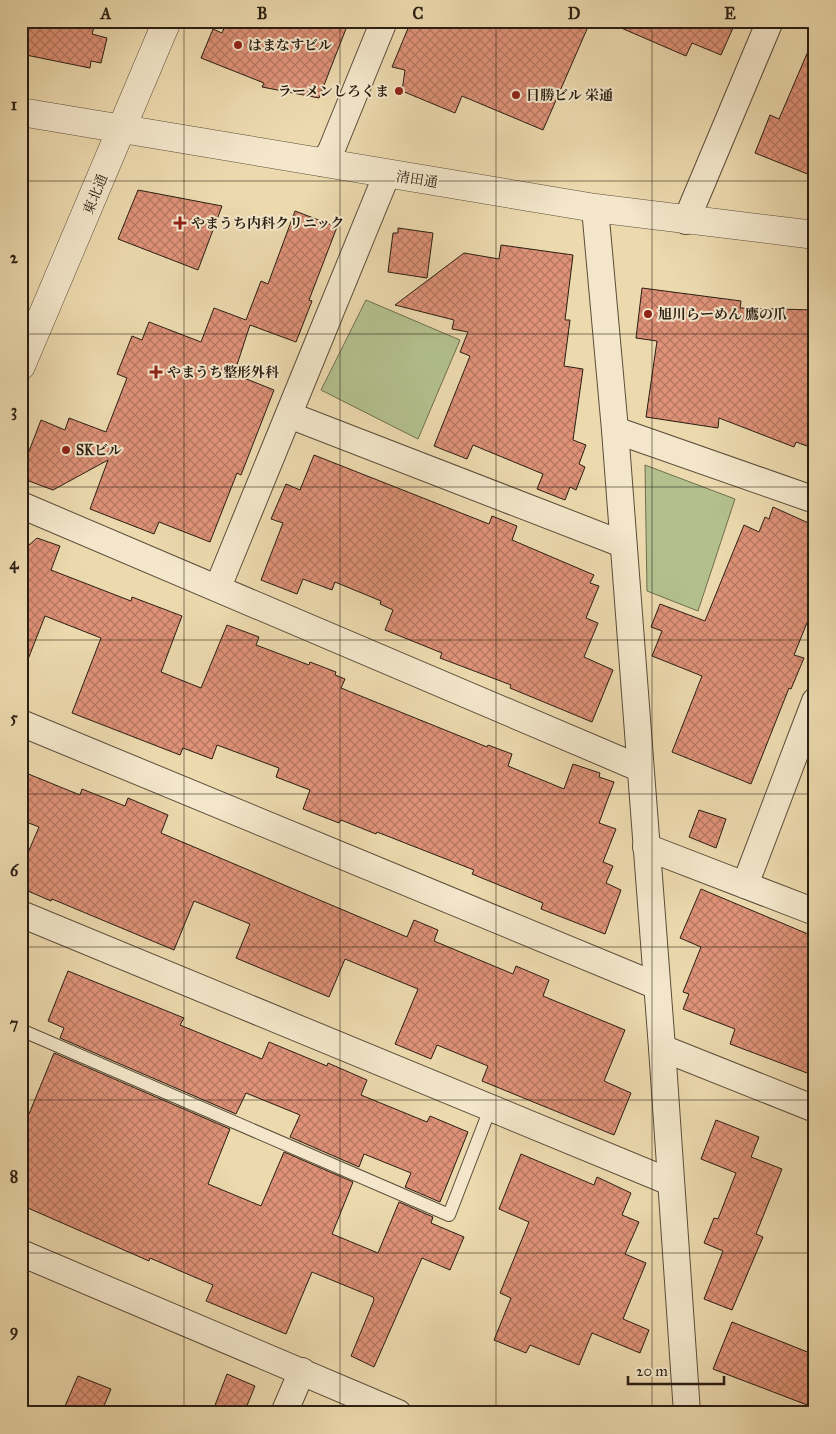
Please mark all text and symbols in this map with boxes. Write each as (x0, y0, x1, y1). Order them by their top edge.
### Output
text: A (100, 4, 112, 23)
text: B (257, 4, 267, 23)
text: C (413, 4, 424, 23)
text: D (568, 4, 581, 23)
text: E (724, 4, 736, 23)
place label: はまなすビル (248, 37, 332, 54)
marker: はまなすビル (232, 39, 244, 51)
place label: ラーメンしろくま (278, 83, 389, 100)
marker: ラーメンしろくま (393, 85, 405, 97)
place label: 日勝ビル 栄通 (526, 87, 613, 104)
marker: 日勝ビル 栄通 (510, 89, 522, 101)
text: 1 (11, 95, 18, 114)
street label: 清田通 (395, 168, 439, 191)
street label: 東北通 (80, 172, 111, 217)
place label: やまうち内科クリニック (191, 215, 344, 232)
marker: やまうち内科クリニック (173, 216, 187, 230)
text: 2 (10, 248, 19, 267)
place label: 旭川らーめん 鷹の爪 (658, 306, 787, 323)
marker: 旭川らーめん 鷹の爪 (642, 308, 654, 320)
place label: やまうち整形外科 (167, 364, 280, 381)
marker: やまうち整形外科 (149, 365, 163, 379)
text: 3 (11, 401, 17, 421)
place label: SKビル (76, 442, 122, 459)
marker: SKビル (60, 444, 72, 456)
text: 4 (10, 554, 20, 574)
text: 5 (10, 708, 18, 727)
text: 6 (10, 861, 19, 880)
text: 7 (10, 1014, 19, 1033)
text: 8 (10, 1167, 18, 1186)
text: 9 (10, 1321, 18, 1341)
scale bar (628, 1354, 725, 1386)
text: 20 m (636, 1362, 668, 1380)

